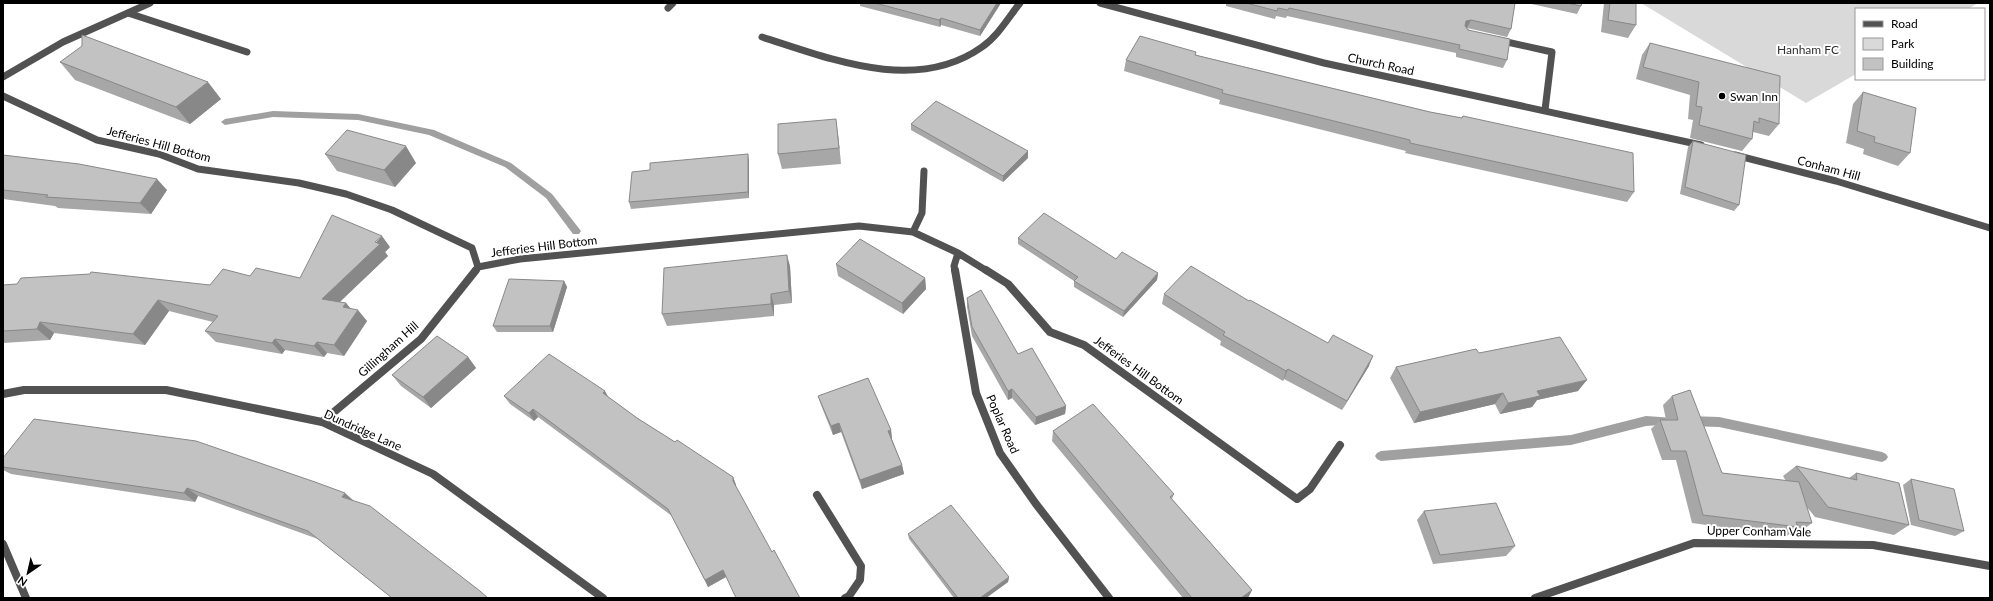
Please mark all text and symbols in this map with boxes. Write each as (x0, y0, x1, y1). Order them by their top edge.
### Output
legend (1855, 8, 1985, 80)
text: Road (1891, 16, 1918, 31)
text: Park (1891, 36, 1915, 51)
park label: Hanham FC (1777, 42, 1839, 57)
street label: Church Road (1346, 50, 1416, 78)
text: Building (1891, 56, 1934, 71)
place label: Swan Inn (1730, 89, 1778, 104)
marker: Swan Inn (1717, 91, 1727, 101)
street label: Jefferies Hill Bottom (105, 123, 213, 165)
street label: Conham Hill (1796, 152, 1862, 184)
street label: Jefferies Hill Bottom (490, 232, 598, 260)
street label: Gillingham Hill (355, 318, 421, 380)
street label: Jefferies Hill Bottom (1091, 332, 1187, 408)
street label: Poplar Road (983, 392, 1023, 456)
street label: Dundridge Lane (322, 406, 404, 454)
street label: Upper Conham Vale (1707, 523, 1811, 539)
north arrow (8, 553, 48, 593)
text: N (15, 574, 29, 589)

